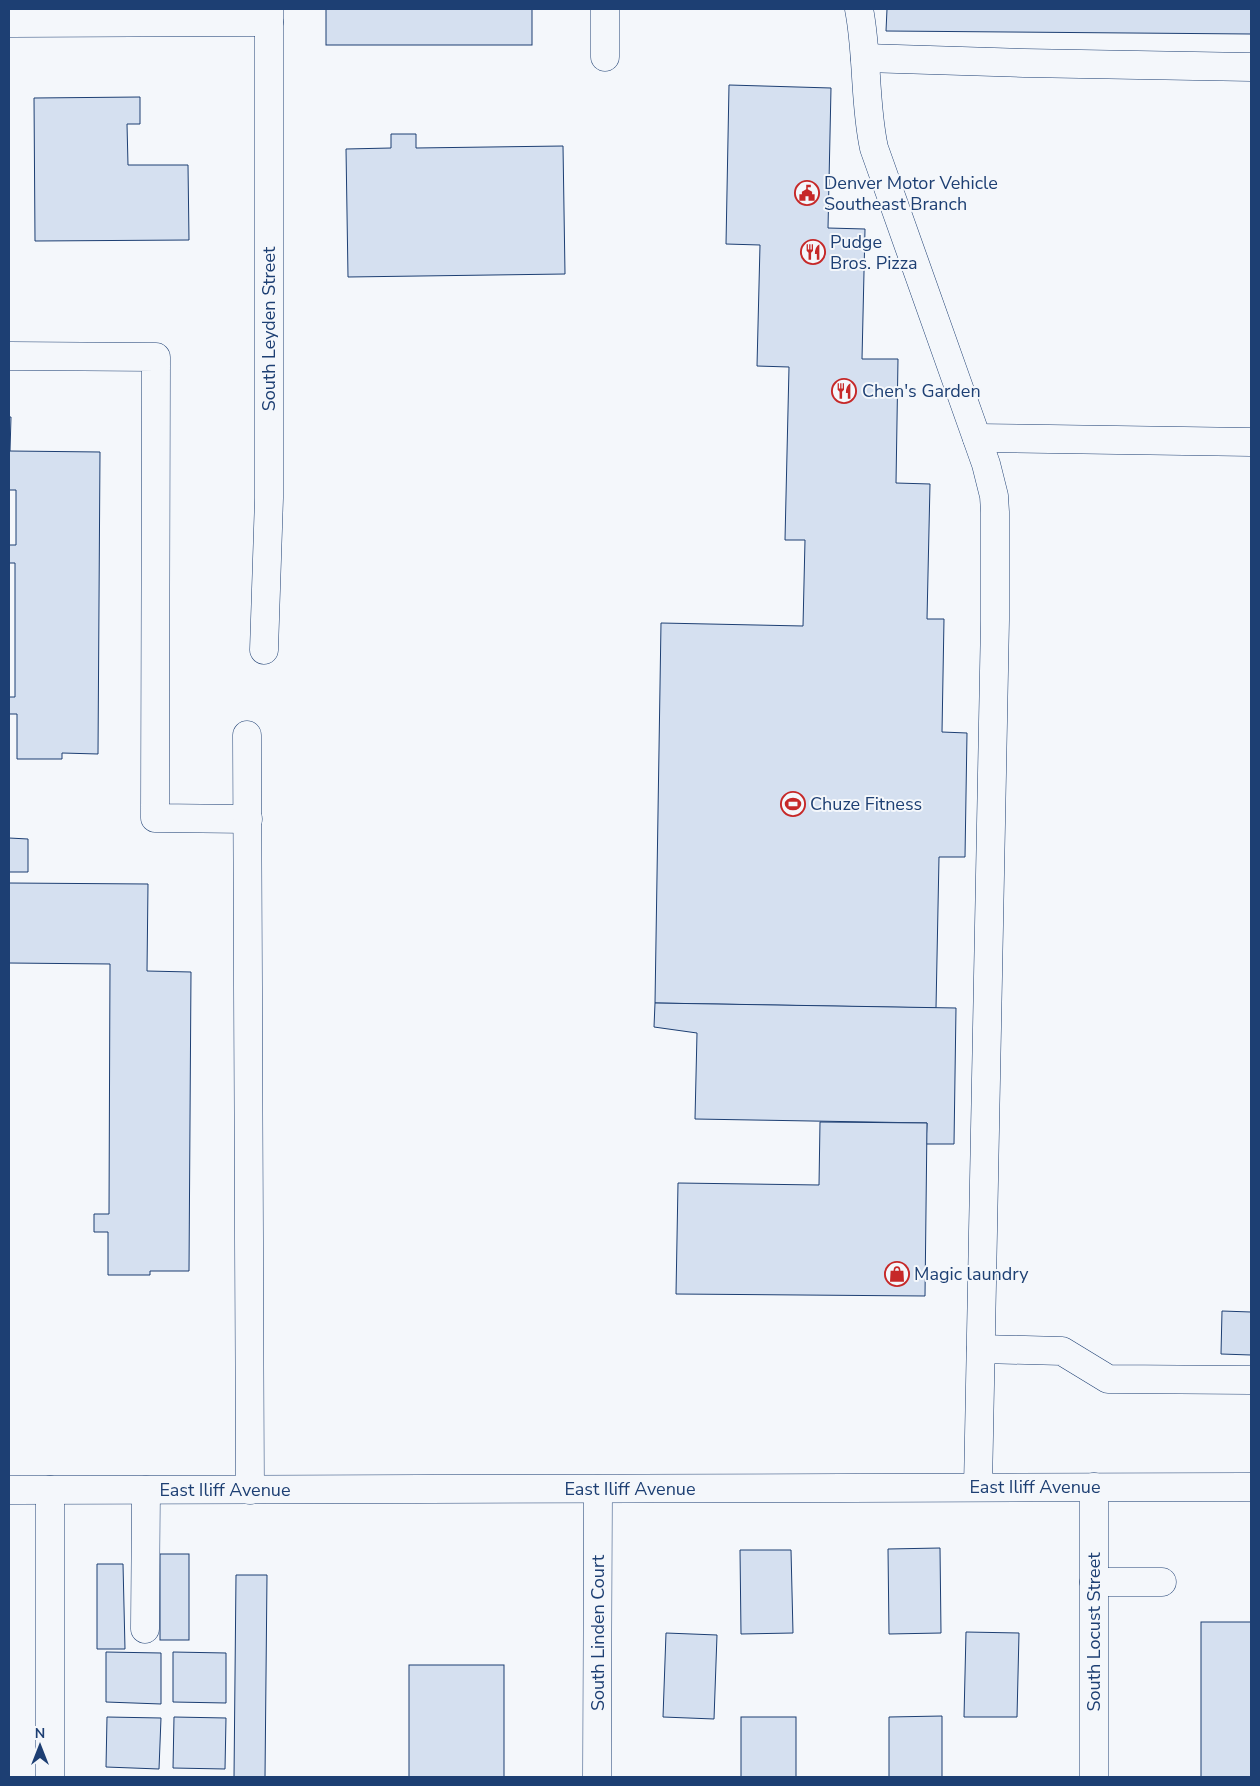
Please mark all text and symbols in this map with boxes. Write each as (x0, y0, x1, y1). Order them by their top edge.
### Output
place label: Denver Motor Vehicle Southeast Branch (824, 171, 998, 216)
public building icon: Denver Motor Vehicle Southeast Branch (794, 180, 820, 206)
place label: Pudge Bros. Pizza (830, 230, 918, 275)
restaurant icon: Pudge Bros. Pizza (800, 239, 826, 265)
street label: South Leyden Street (257, 246, 281, 411)
restaurant icon: Chen's Garden (831, 378, 857, 404)
place label: Chen's Garden (862, 379, 981, 403)
sports icon: Chuze Fitness (780, 791, 806, 817)
place label: Chuze Fitness (810, 792, 922, 816)
shop icon: Magic laundry (884, 1261, 910, 1287)
place label: Magic laundry (914, 1262, 1029, 1286)
street label: East Iliff Avenue (969, 1475, 1101, 1499)
street label: East Iliff Avenue (564, 1477, 696, 1501)
street label: East Iliff Avenue (159, 1478, 291, 1502)
street label: South Locust Street (1082, 1552, 1106, 1712)
street label: South Linden Court (586, 1554, 610, 1711)
north arrow (15, 1721, 65, 1771)
text: N (35, 1724, 45, 1743)

